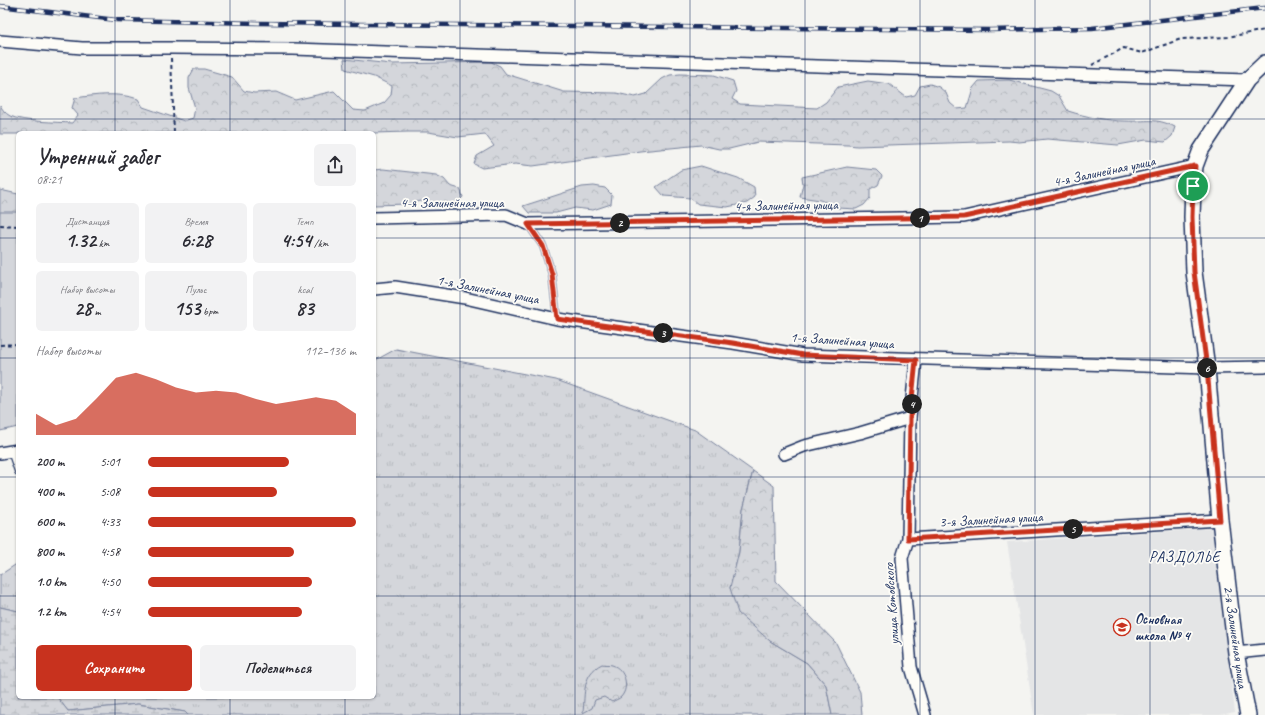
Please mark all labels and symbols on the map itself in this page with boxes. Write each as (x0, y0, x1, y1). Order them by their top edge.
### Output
street label: 4-я Залинейная улица (1052, 152, 1158, 191)
pin (1176, 169, 1210, 203)
street label: 4-я Залинейная улица (400, 194, 505, 211)
street label: 4-я Залинейная улица (734, 196, 839, 215)
pin: 1 (910, 208, 930, 228)
pin: 2 (610, 213, 630, 233)
street label: 1-я Залинейная улица (435, 271, 542, 308)
pin: 3 (653, 323, 673, 343)
street label: 1-я Залинейная улица (790, 328, 896, 353)
pin: 6 (1197, 358, 1217, 378)
pin: 4 (902, 394, 922, 414)
street label: 3-я Залинейная улица (939, 508, 1045, 531)
pin: 5 (1063, 519, 1083, 539)
district label: РАЗДОЛЬЕ (1149, 548, 1222, 567)
street label: улица Котовского (880, 561, 903, 646)
street label: 2-я Залинейная улица (1220, 585, 1251, 691)
place label: Основная школа № 4 (1135, 611, 1191, 644)
school or university icon: Основная школа № 4 (1112, 617, 1132, 637)

